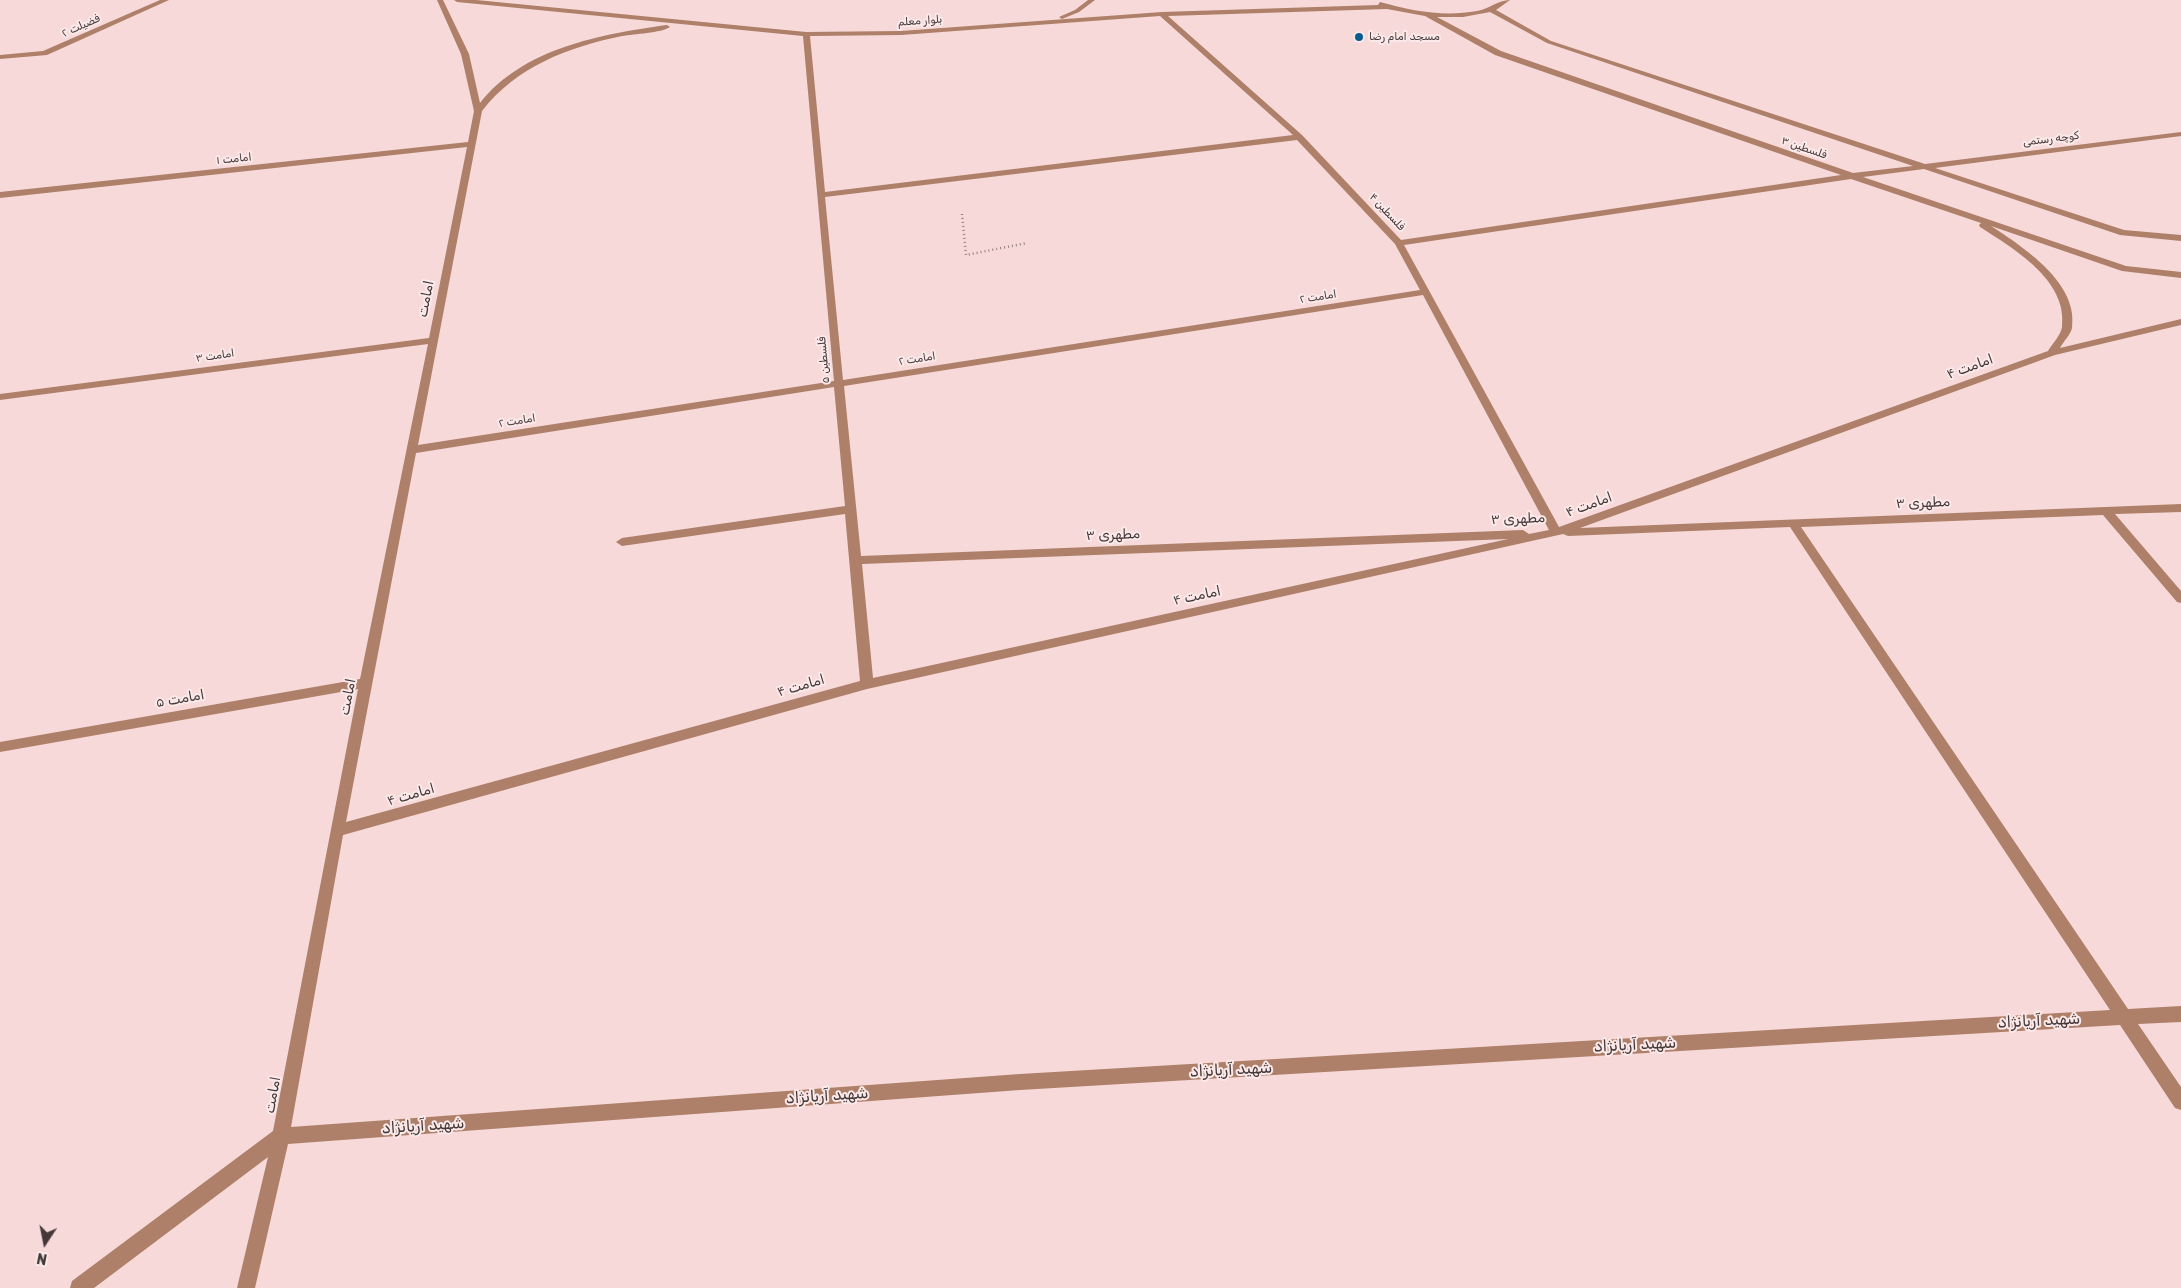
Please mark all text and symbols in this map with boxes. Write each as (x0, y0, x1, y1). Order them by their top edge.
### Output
street label: فضیلت ۲ (60, 12, 102, 40)
street label: بلوار معلم (897, 13, 943, 29)
place label: مسجد امام رضا (1369, 30, 1440, 44)
marker: مسجد امام رضا (1353, 31, 1365, 43)
street label: کوچه رستمی (2022, 129, 2080, 149)
street label: فلسطین ۳ (1780, 134, 1828, 162)
street label: امامت ۱ (216, 151, 252, 167)
street label: فلسطین ۴ (1366, 191, 1408, 233)
street label: امامت (414, 279, 438, 319)
street label: امامت ۲ (1299, 288, 1337, 306)
street label: فلسطین ۵ (815, 336, 833, 384)
street label: امامت ۳ (195, 347, 235, 365)
street label: امامت ۲ (898, 350, 936, 368)
street label: امامت ۴ (1944, 351, 1996, 383)
street label: امامت ۲ (498, 412, 536, 430)
street label: امامت ۴ (1563, 489, 1615, 521)
street label: مطهری ۳ (1896, 494, 1950, 512)
street label: مطهری ۳ (1491, 510, 1545, 528)
street label: مطهری ۳ (1086, 526, 1140, 544)
street label: امامت ۴ (1172, 583, 1222, 609)
street label: امامت ۴ (775, 671, 827, 701)
street label: امامت (336, 677, 360, 717)
street label: امامت ۵ (154, 686, 206, 712)
street label: امامت ۴ (385, 780, 437, 810)
street label: شهید آریانژاد (1997, 1009, 2081, 1033)
street label: شهید آریانژاد (1593, 1033, 1677, 1057)
street label: شهید آریانژاد (1189, 1058, 1273, 1082)
street label: امامت (262, 1075, 284, 1115)
street label: شهید آریانژاد (785, 1084, 869, 1108)
street label: شهید آریانژاد (381, 1114, 465, 1138)
north arrow (20, 1218, 70, 1268)
text: N (35, 1249, 49, 1268)

